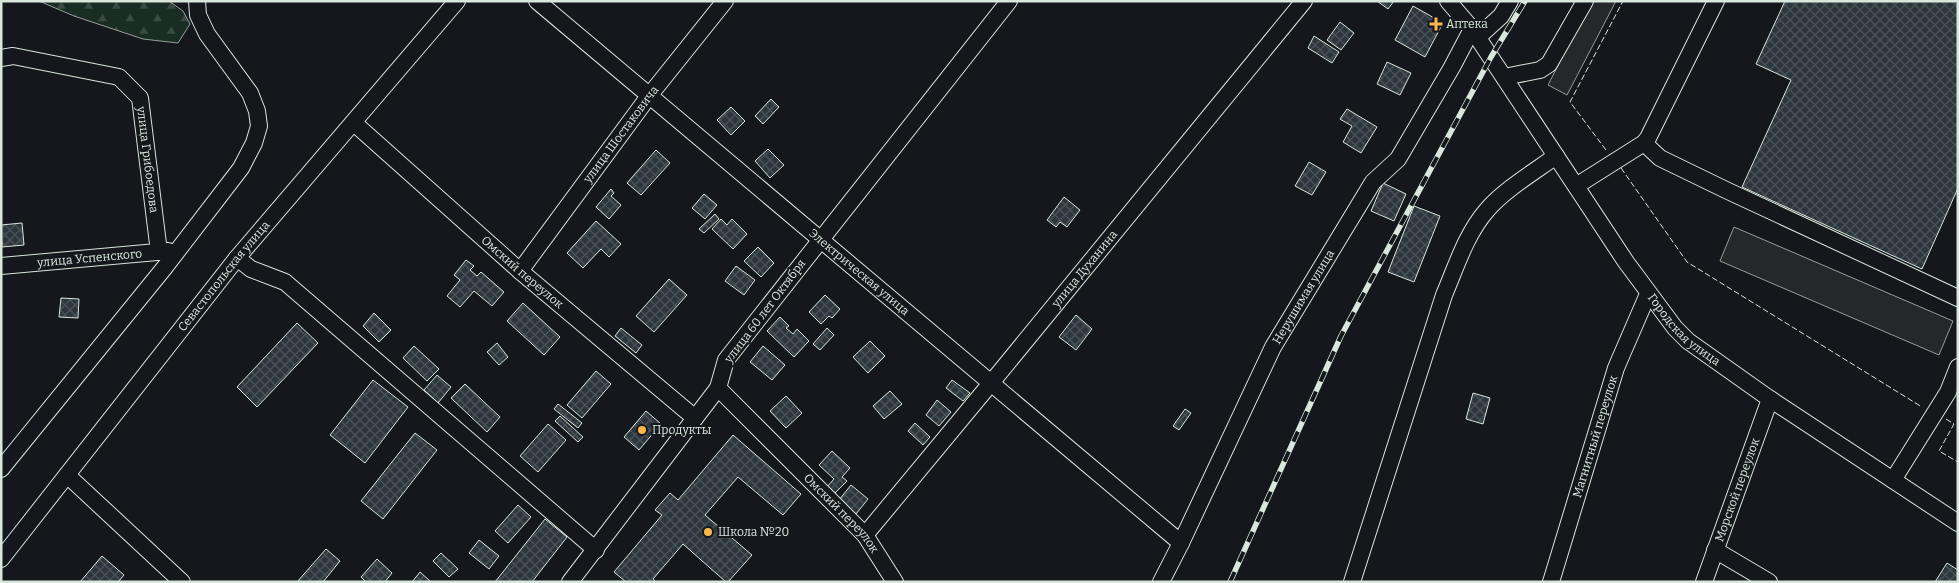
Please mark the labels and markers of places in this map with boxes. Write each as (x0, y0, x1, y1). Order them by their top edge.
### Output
place label: Аптека (1446, 17, 1488, 31)
marker: Аптека (1430, 18, 1442, 30)
place label: Продукты (652, 423, 712, 437)
marker: Продукты (636, 424, 648, 436)
place label: Школа №20 (718, 525, 789, 539)
marker: Школа №20 (702, 526, 714, 538)

